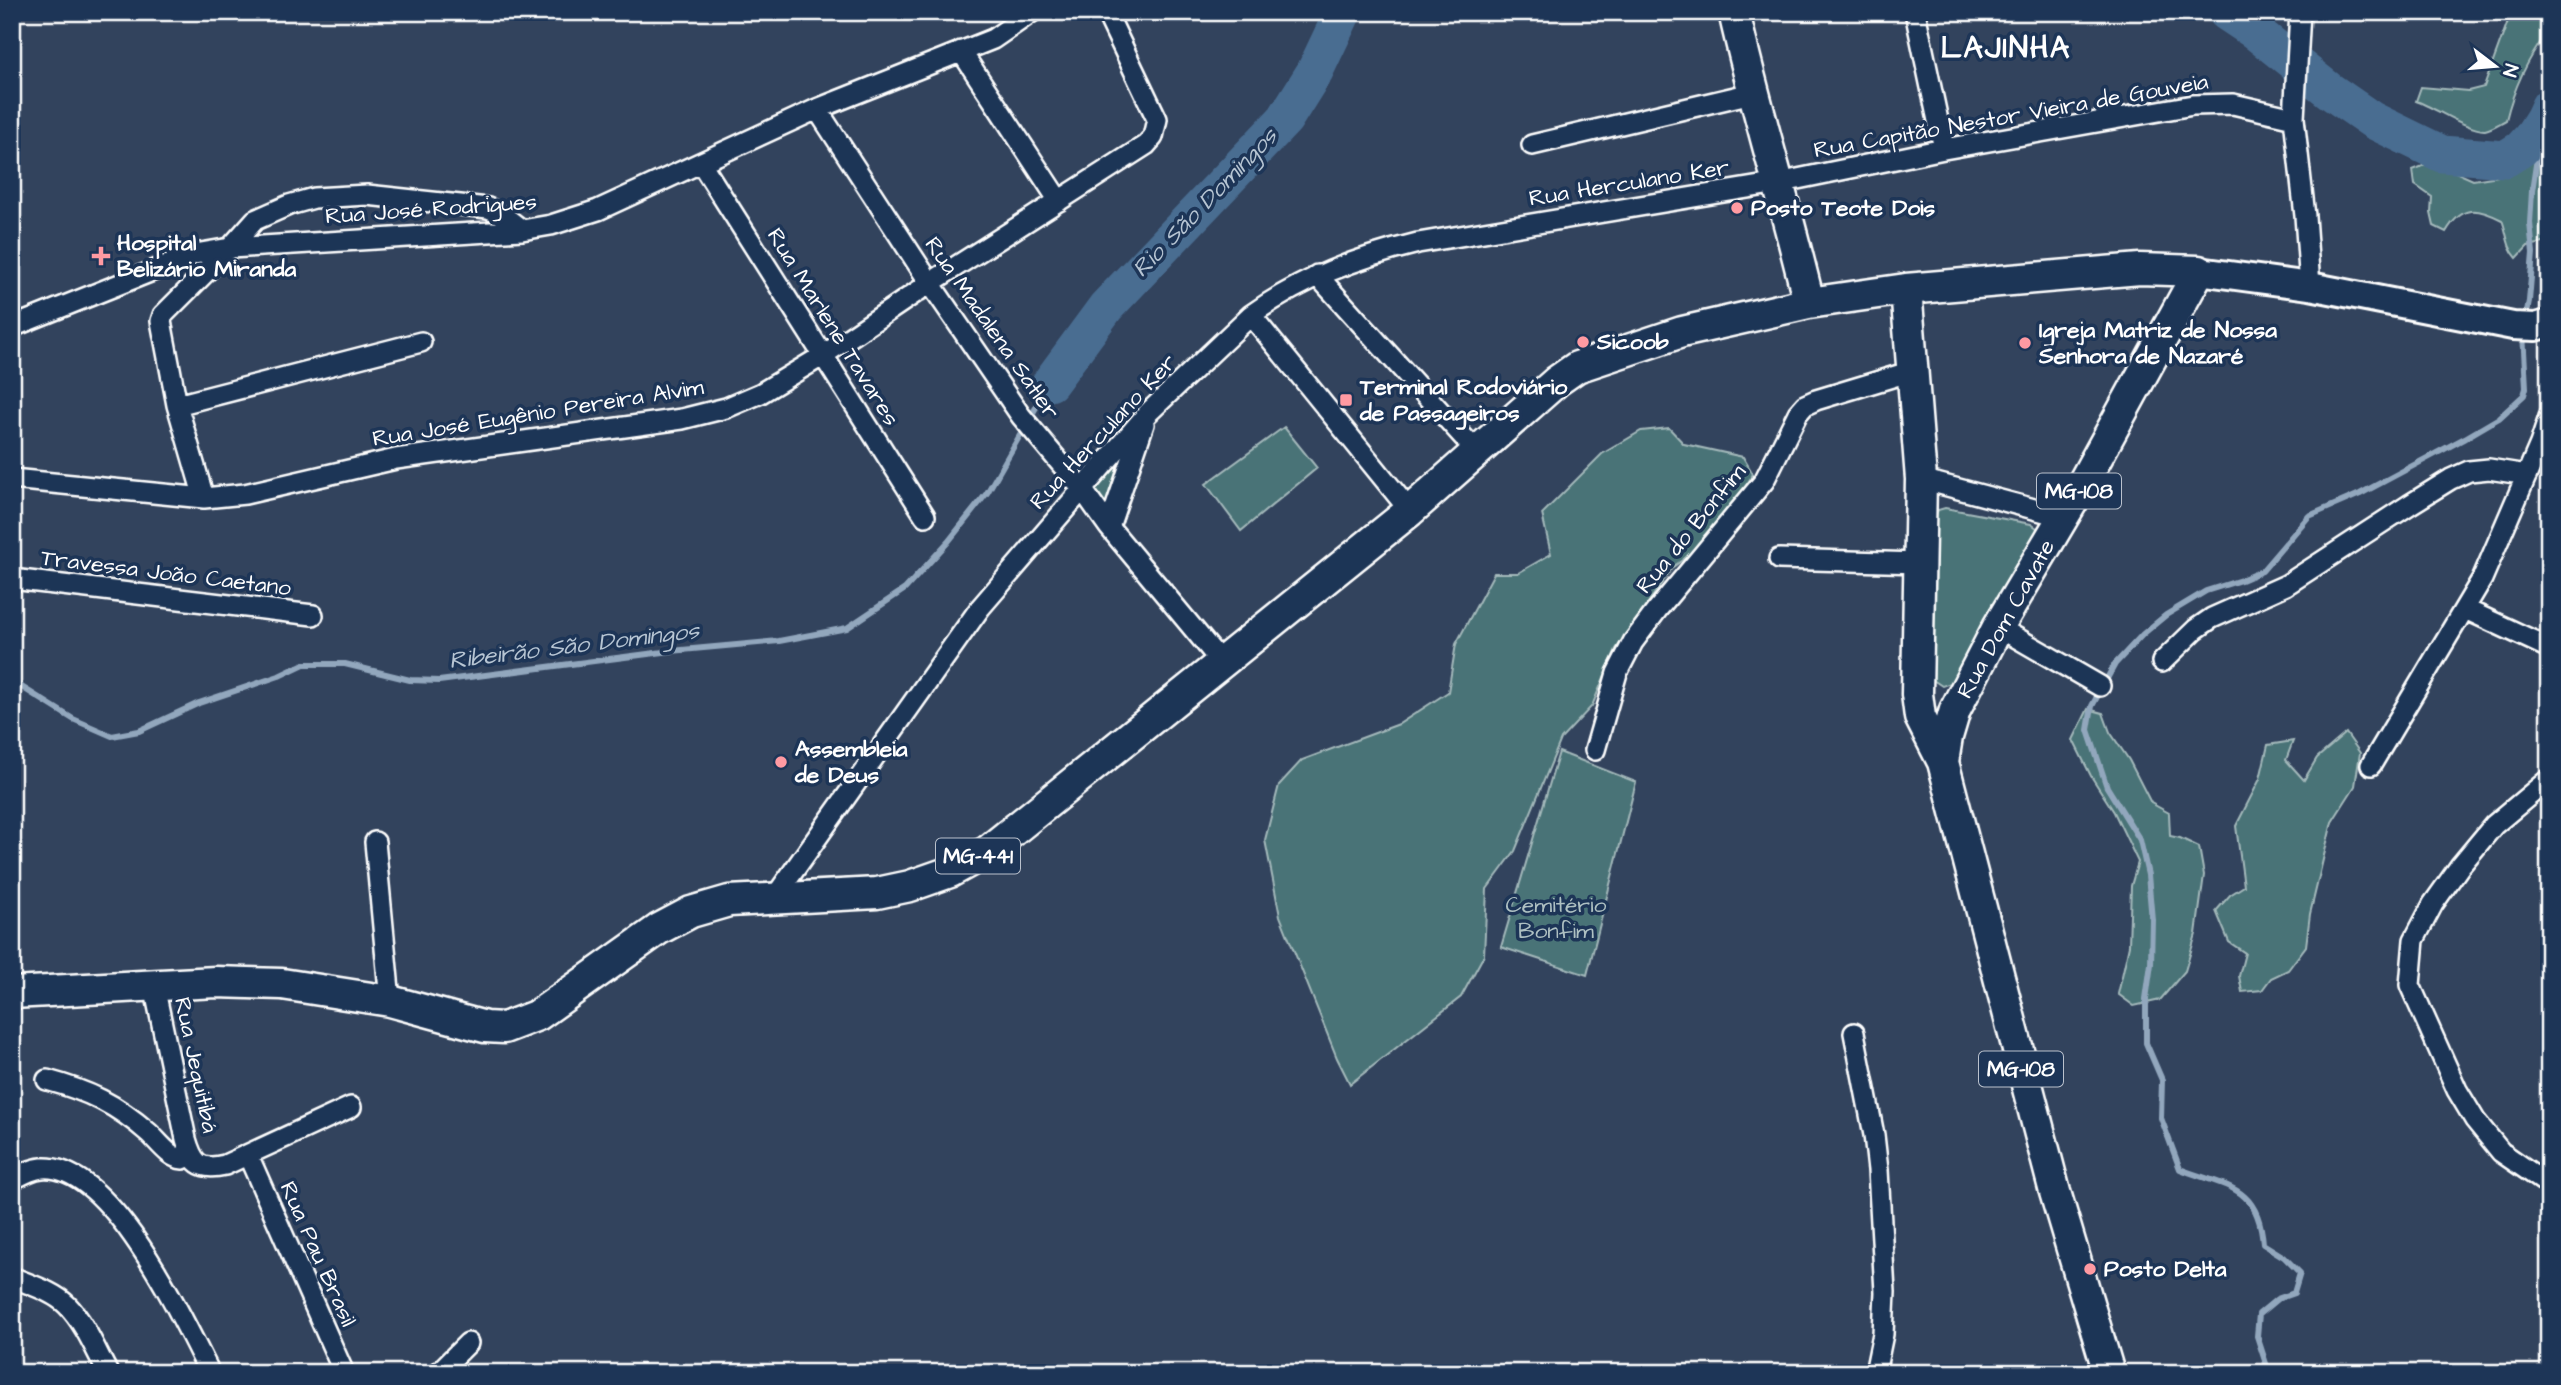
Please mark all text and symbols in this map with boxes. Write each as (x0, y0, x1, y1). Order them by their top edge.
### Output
district label: LAJINHA (1941, 27, 2071, 69)
north arrow (2460, 32, 2530, 102)
text: N (2495, 61, 2525, 80)
street label: Rua Capitão Nestor Vieira de Gouveia (1811, 65, 2211, 166)
water label: Rio São Domingos (1125, 119, 1287, 286)
street label: Rua Herculano Ker (1527, 151, 1732, 215)
street label: Rua José Rodrigues (324, 186, 538, 233)
place label: Posto Teote Dois (1751, 192, 1936, 224)
marker: Posto Teote Dois (1729, 200, 1745, 216)
street label: Rua Marlene Tavares (759, 222, 907, 432)
place label: Hospital Belizário Miranda (117, 227, 296, 285)
street label: Rua Madalena Satler (917, 230, 1067, 426)
marker: Hospital Belizário Miranda (91, 246, 111, 266)
place label: Igreja Matriz de Nossa Senhora de Nazaré (2038, 314, 2277, 372)
place label: Sicoob (1596, 326, 1669, 358)
marker: Sicoob (1575, 334, 1591, 350)
marker: Igreja Matriz de Nossa Senhora de Nazaré (2017, 335, 2033, 351)
street label: Rua Herculano Ker (1022, 347, 1184, 517)
street label: Rua José Eugênio Pereira Alvim (370, 371, 706, 456)
place label: Terminal Rodoviário de Passageiros (1359, 371, 1567, 430)
marker: Terminal Rodoviário de Passageiros (1338, 392, 1354, 408)
street label: Rua do Bonfim (1629, 457, 1753, 601)
road number: MG-108 (2037, 474, 2121, 508)
street label: Rua Dom Cavate (1949, 534, 2063, 704)
street label: Travessa João Caetano (39, 542, 293, 604)
water label: Ribeirão São Domingos (447, 614, 703, 679)
place label: Assembleia de Deus (794, 733, 908, 791)
marker: Assembleia de Deus (773, 754, 789, 770)
road number: MG-441 (936, 838, 1020, 874)
park label: Cemitério Bonfim (1506, 889, 1607, 947)
street label: Rua Jequitibá (166, 994, 226, 1136)
road number: MG-108 (1979, 1052, 2063, 1086)
street label: Rua Pau Brasil (272, 1176, 364, 1332)
place label: Posto Delta (2104, 1253, 2227, 1285)
marker: Posto Delta (2082, 1261, 2098, 1277)

